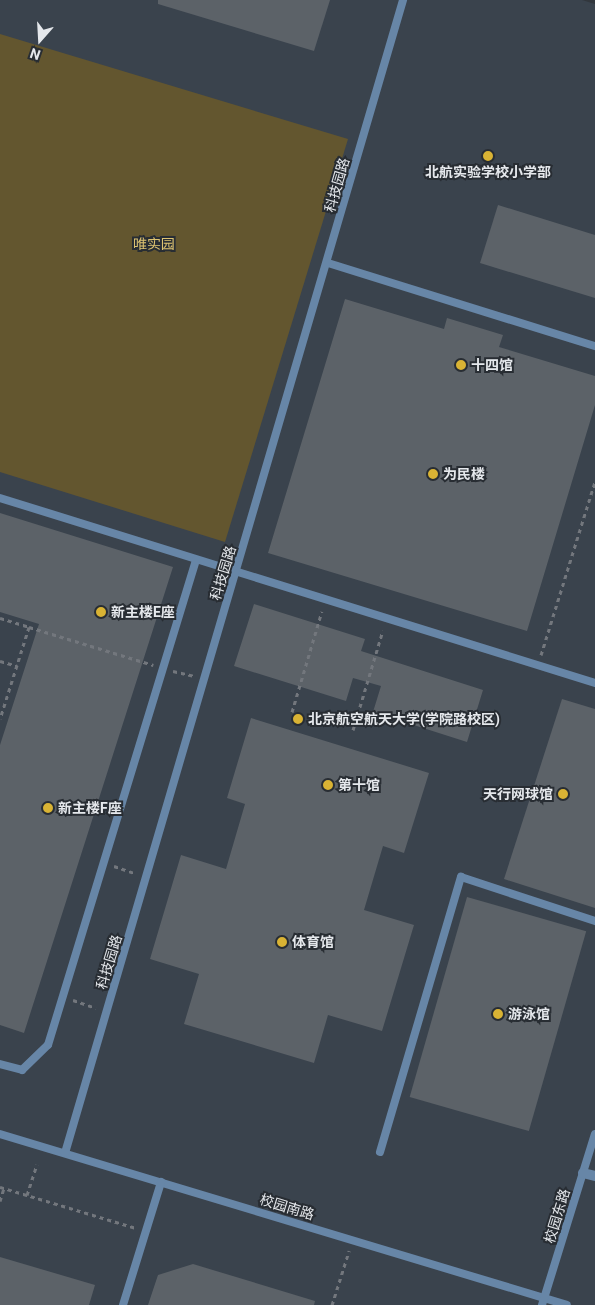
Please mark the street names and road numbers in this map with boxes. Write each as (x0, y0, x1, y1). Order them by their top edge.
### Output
street label: 科技园路 (321, 156, 353, 214)
street label: 科技园路 (207, 544, 239, 602)
street label: 科技园路 (93, 933, 125, 991)
street label: 校园东路 (541, 1187, 573, 1245)
street label: 校园南路 (258, 1191, 316, 1223)

